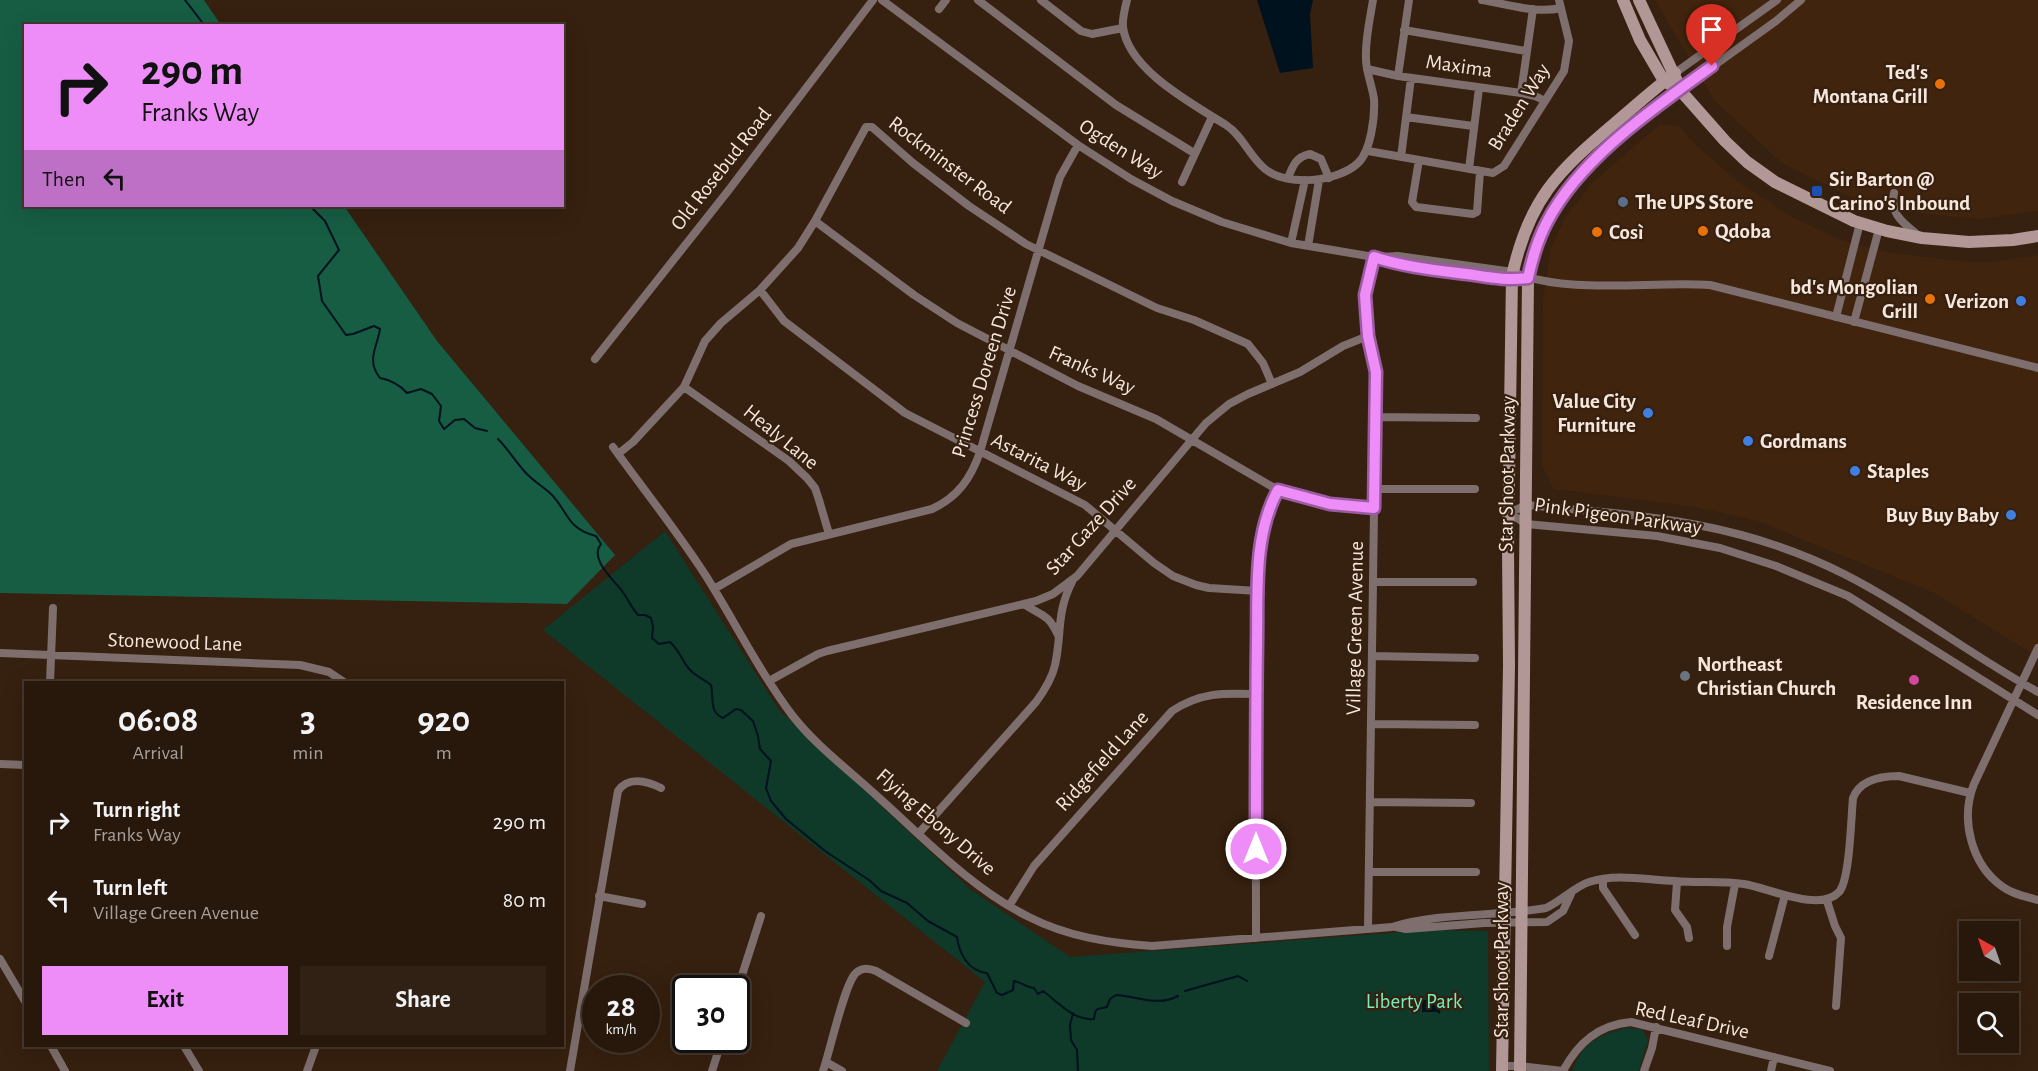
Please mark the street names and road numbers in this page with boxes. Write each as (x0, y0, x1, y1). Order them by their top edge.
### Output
street label: Maxima (1424, 51, 1494, 81)
street label: Braden Way (1484, 60, 1554, 154)
street label: Old Rosebud Road (667, 104, 775, 234)
street label: Rockminster Road (885, 112, 1015, 218)
street label: Ogden Way (1075, 115, 1167, 183)
street label: Princess Doreen Drive (948, 284, 1020, 460)
street label: Franks Way (1046, 342, 1138, 398)
street label: Star Shoot Parkway (1495, 396, 1519, 552)
street label: Healy Lane (740, 401, 822, 473)
street label: Astarita Way (988, 429, 1090, 495)
street label: Star Gaze Drive (1042, 473, 1140, 579)
street label: Pink Pigeon Parkway (1533, 494, 1703, 538)
street label: Village Green Avenue (1343, 541, 1367, 715)
street label: Stonewood Lane (107, 629, 243, 655)
street label: Ridgefield Lane (1052, 707, 1152, 815)
street label: Flying Ebony Drive (872, 765, 1000, 879)
street label: Star Shoot Parkway (1491, 882, 1512, 1038)
street label: Red Leaf Drive (1633, 998, 1751, 1042)

